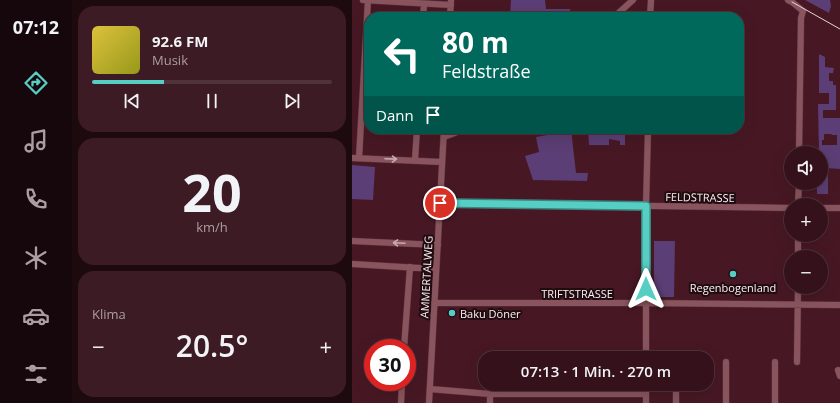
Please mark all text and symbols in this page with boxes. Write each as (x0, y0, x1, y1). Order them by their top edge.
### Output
text: 07:12 (13, 15, 59, 39)
text: 80 m (442, 23, 509, 61)
icon: left (376, 28, 428, 80)
text: 92.6 FM (152, 31, 208, 51)
text: Musik (152, 51, 188, 69)
text: Feldstraße (442, 59, 531, 83)
icon: directions (22, 69, 50, 97)
icon: previous (121, 90, 143, 112)
icon: pause (201, 90, 223, 112)
icon: next (281, 90, 303, 112)
icon: arrive (422, 104, 444, 126)
text: Dann (376, 105, 414, 125)
icon: music (22, 127, 50, 155)
map controls (784, 146, 828, 294)
button: sound (784, 146, 828, 190)
text: 20 (182, 156, 242, 227)
one-way arrow (384, 156, 397, 163)
icon: phone (22, 185, 50, 213)
pin (423, 186, 457, 220)
street label: FELDSTRASSE (665, 189, 735, 205)
icon: arrive (429, 192, 451, 214)
button: + (784, 198, 828, 242)
text: km/h (196, 218, 228, 236)
street label: AMMERTALWEG (416, 235, 436, 319)
one-way arrow (393, 240, 406, 247)
icon: climate (22, 244, 50, 272)
button: − (784, 250, 828, 294)
position arrow (625, 268, 667, 310)
marker: Regenbogenland (728, 269, 738, 279)
place label: Regenbogenland (690, 280, 776, 295)
street label: TRIFTSTRASSE (541, 286, 613, 301)
icon: car (22, 302, 50, 330)
text: Klima (92, 305, 126, 323)
place label: Baku Döner (460, 306, 521, 321)
marker: Baku Döner (447, 308, 457, 318)
text: 20.5° (176, 325, 248, 366)
text: − (92, 331, 105, 361)
text: + (319, 331, 332, 361)
speed limit sign: 30 (364, 339, 416, 391)
icon: filters (22, 360, 50, 388)
text: 07:13 · 1 Min. · 270 m (521, 361, 671, 381)

